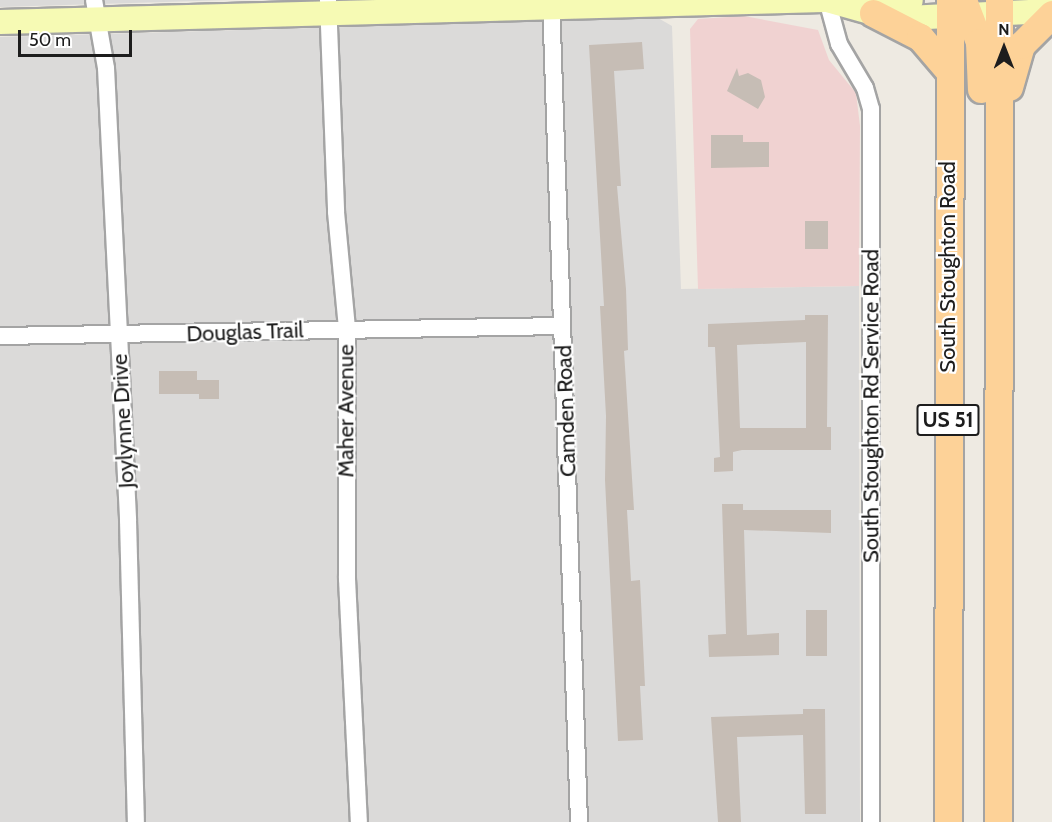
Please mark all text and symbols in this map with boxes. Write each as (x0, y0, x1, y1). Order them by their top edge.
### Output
scale bar (21, 18, 135, 56)
north arrow (974, 18, 1034, 78)
text: N (998, 20, 1010, 39)
text: 50 m (29, 29, 71, 51)
street label: South Stoughton Road (935, 161, 961, 373)
street label: South Stoughton Rd Service Road (858, 249, 884, 563)
street label: Douglas Trail (186, 317, 304, 347)
street label: Maher Avenue (333, 344, 359, 478)
street label: Camden Road (551, 345, 581, 477)
street label: Joylynne Drive (106, 353, 140, 489)
road number: US 51 (915, 402, 981, 438)

